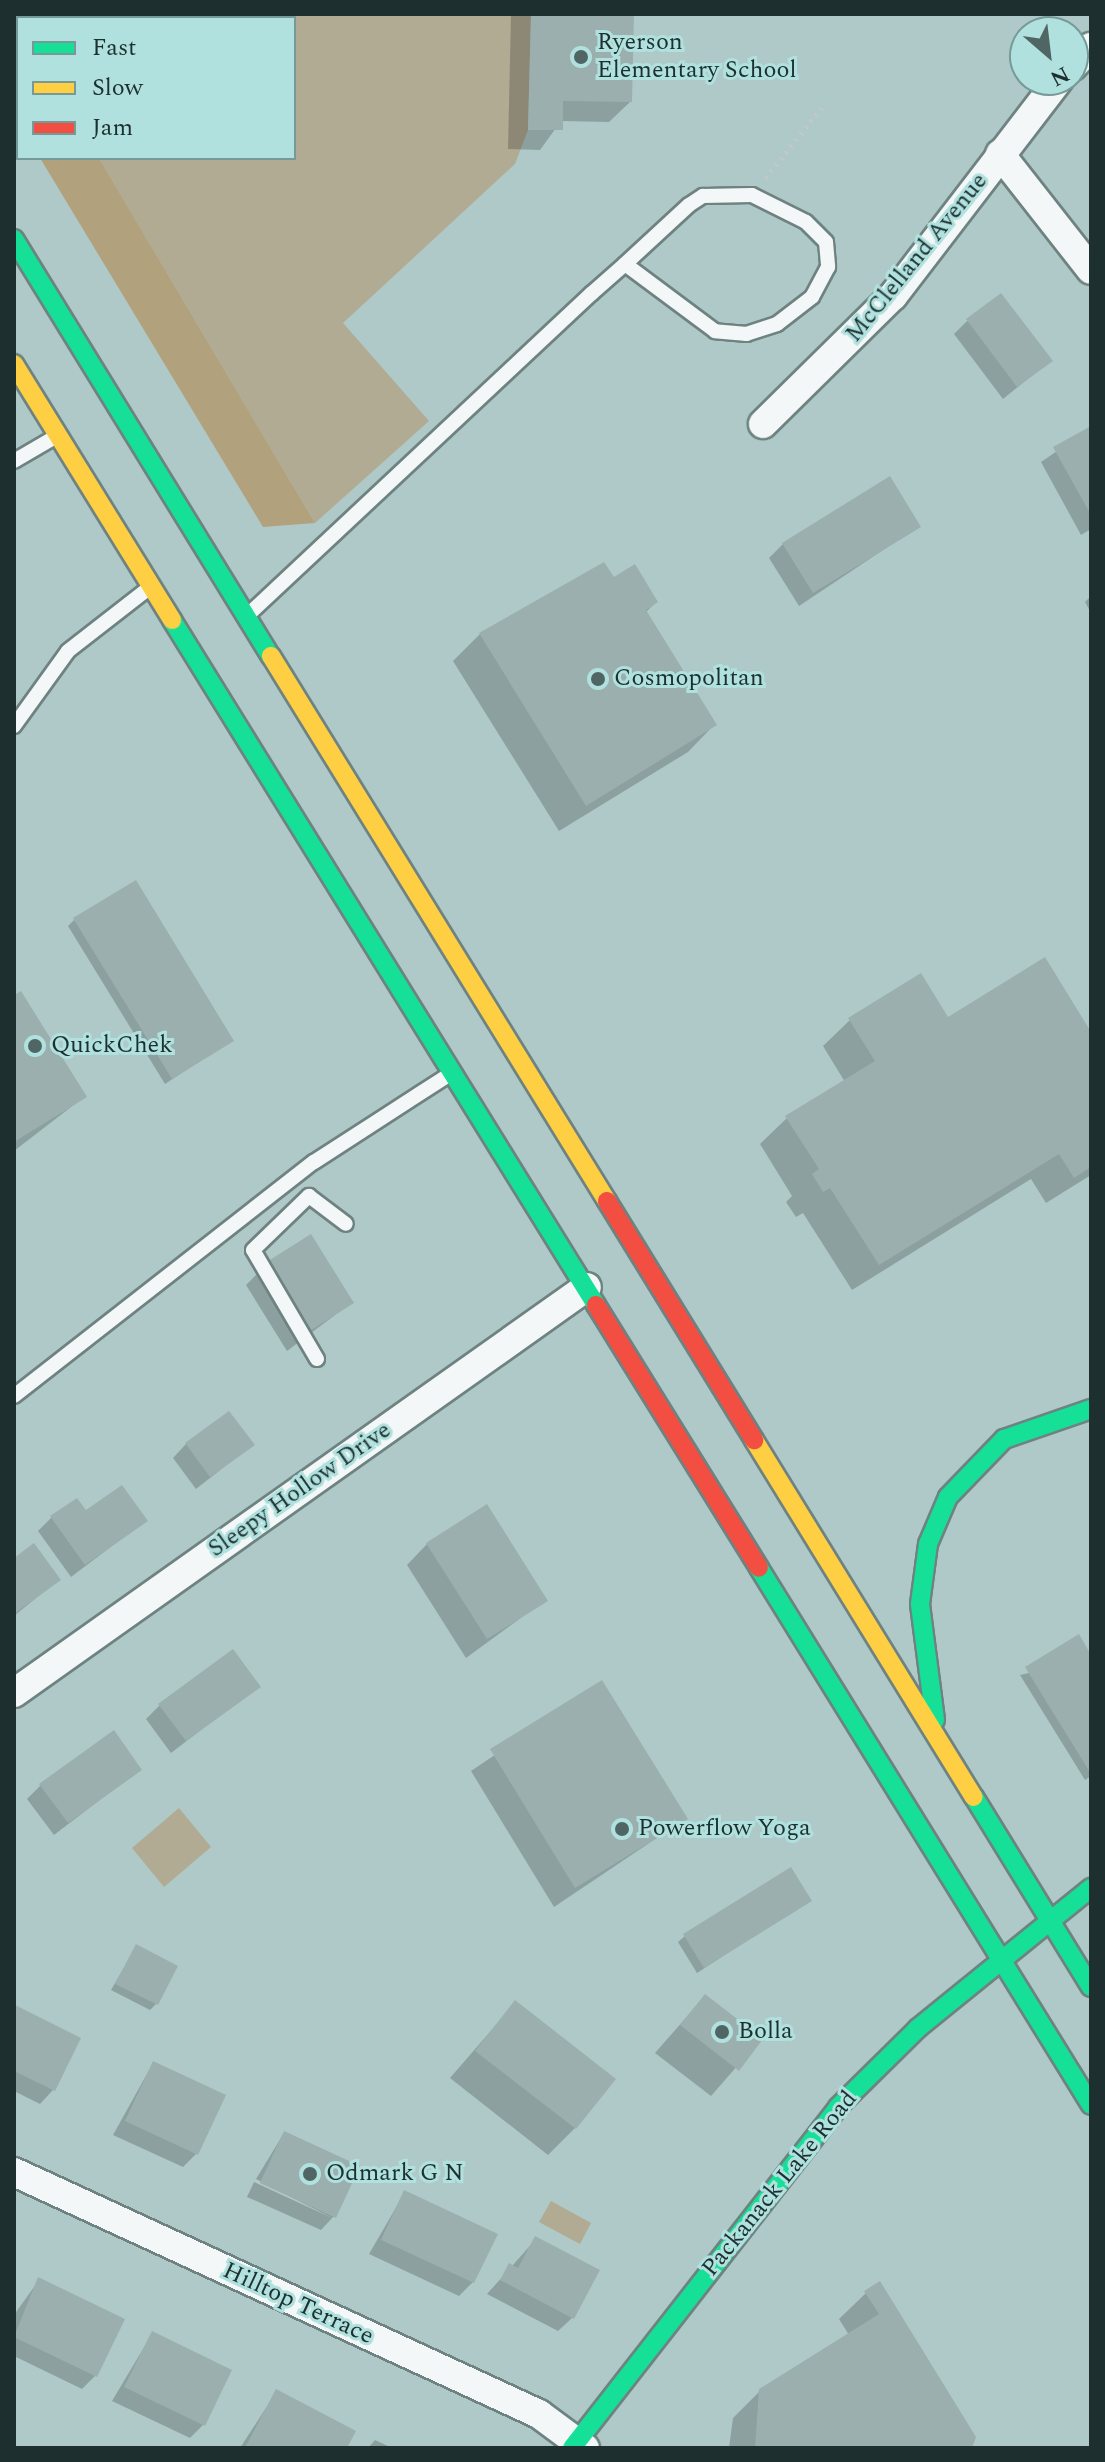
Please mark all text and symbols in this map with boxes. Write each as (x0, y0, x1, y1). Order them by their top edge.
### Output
legend (16, 16, 296, 160)
north arrow (1009, 16, 1089, 96)
place label: Ryerson Elementary School (597, 29, 797, 85)
text: Fast (92, 30, 137, 66)
marker: Ryerson Elementary School (572, 48, 590, 66)
text: N (1044, 57, 1075, 95)
text: Slow (92, 70, 143, 106)
text: Jam (92, 110, 133, 146)
street label: McClelland Avenue (840, 168, 994, 348)
place label: Cosmopolitan (614, 665, 764, 693)
marker: Cosmopolitan (589, 670, 607, 688)
place label: QuickChek (51, 1032, 173, 1060)
marker: QuickChek (26, 1037, 44, 1055)
street label: Sleepy Hollow Drive (203, 1416, 397, 1564)
place label: Powerflow Yoga (638, 1815, 811, 1843)
marker: Powerflow Yoga (613, 1820, 631, 1838)
place label: Bolla (738, 2018, 793, 2046)
marker: Bolla (713, 2023, 731, 2041)
street label: Packanack Lake Road (696, 2085, 864, 2283)
place label: Odmark G N (326, 2160, 464, 2188)
marker: Odmark G N (301, 2165, 319, 2183)
street label: Hilltop Terrace (218, 2257, 378, 2351)

